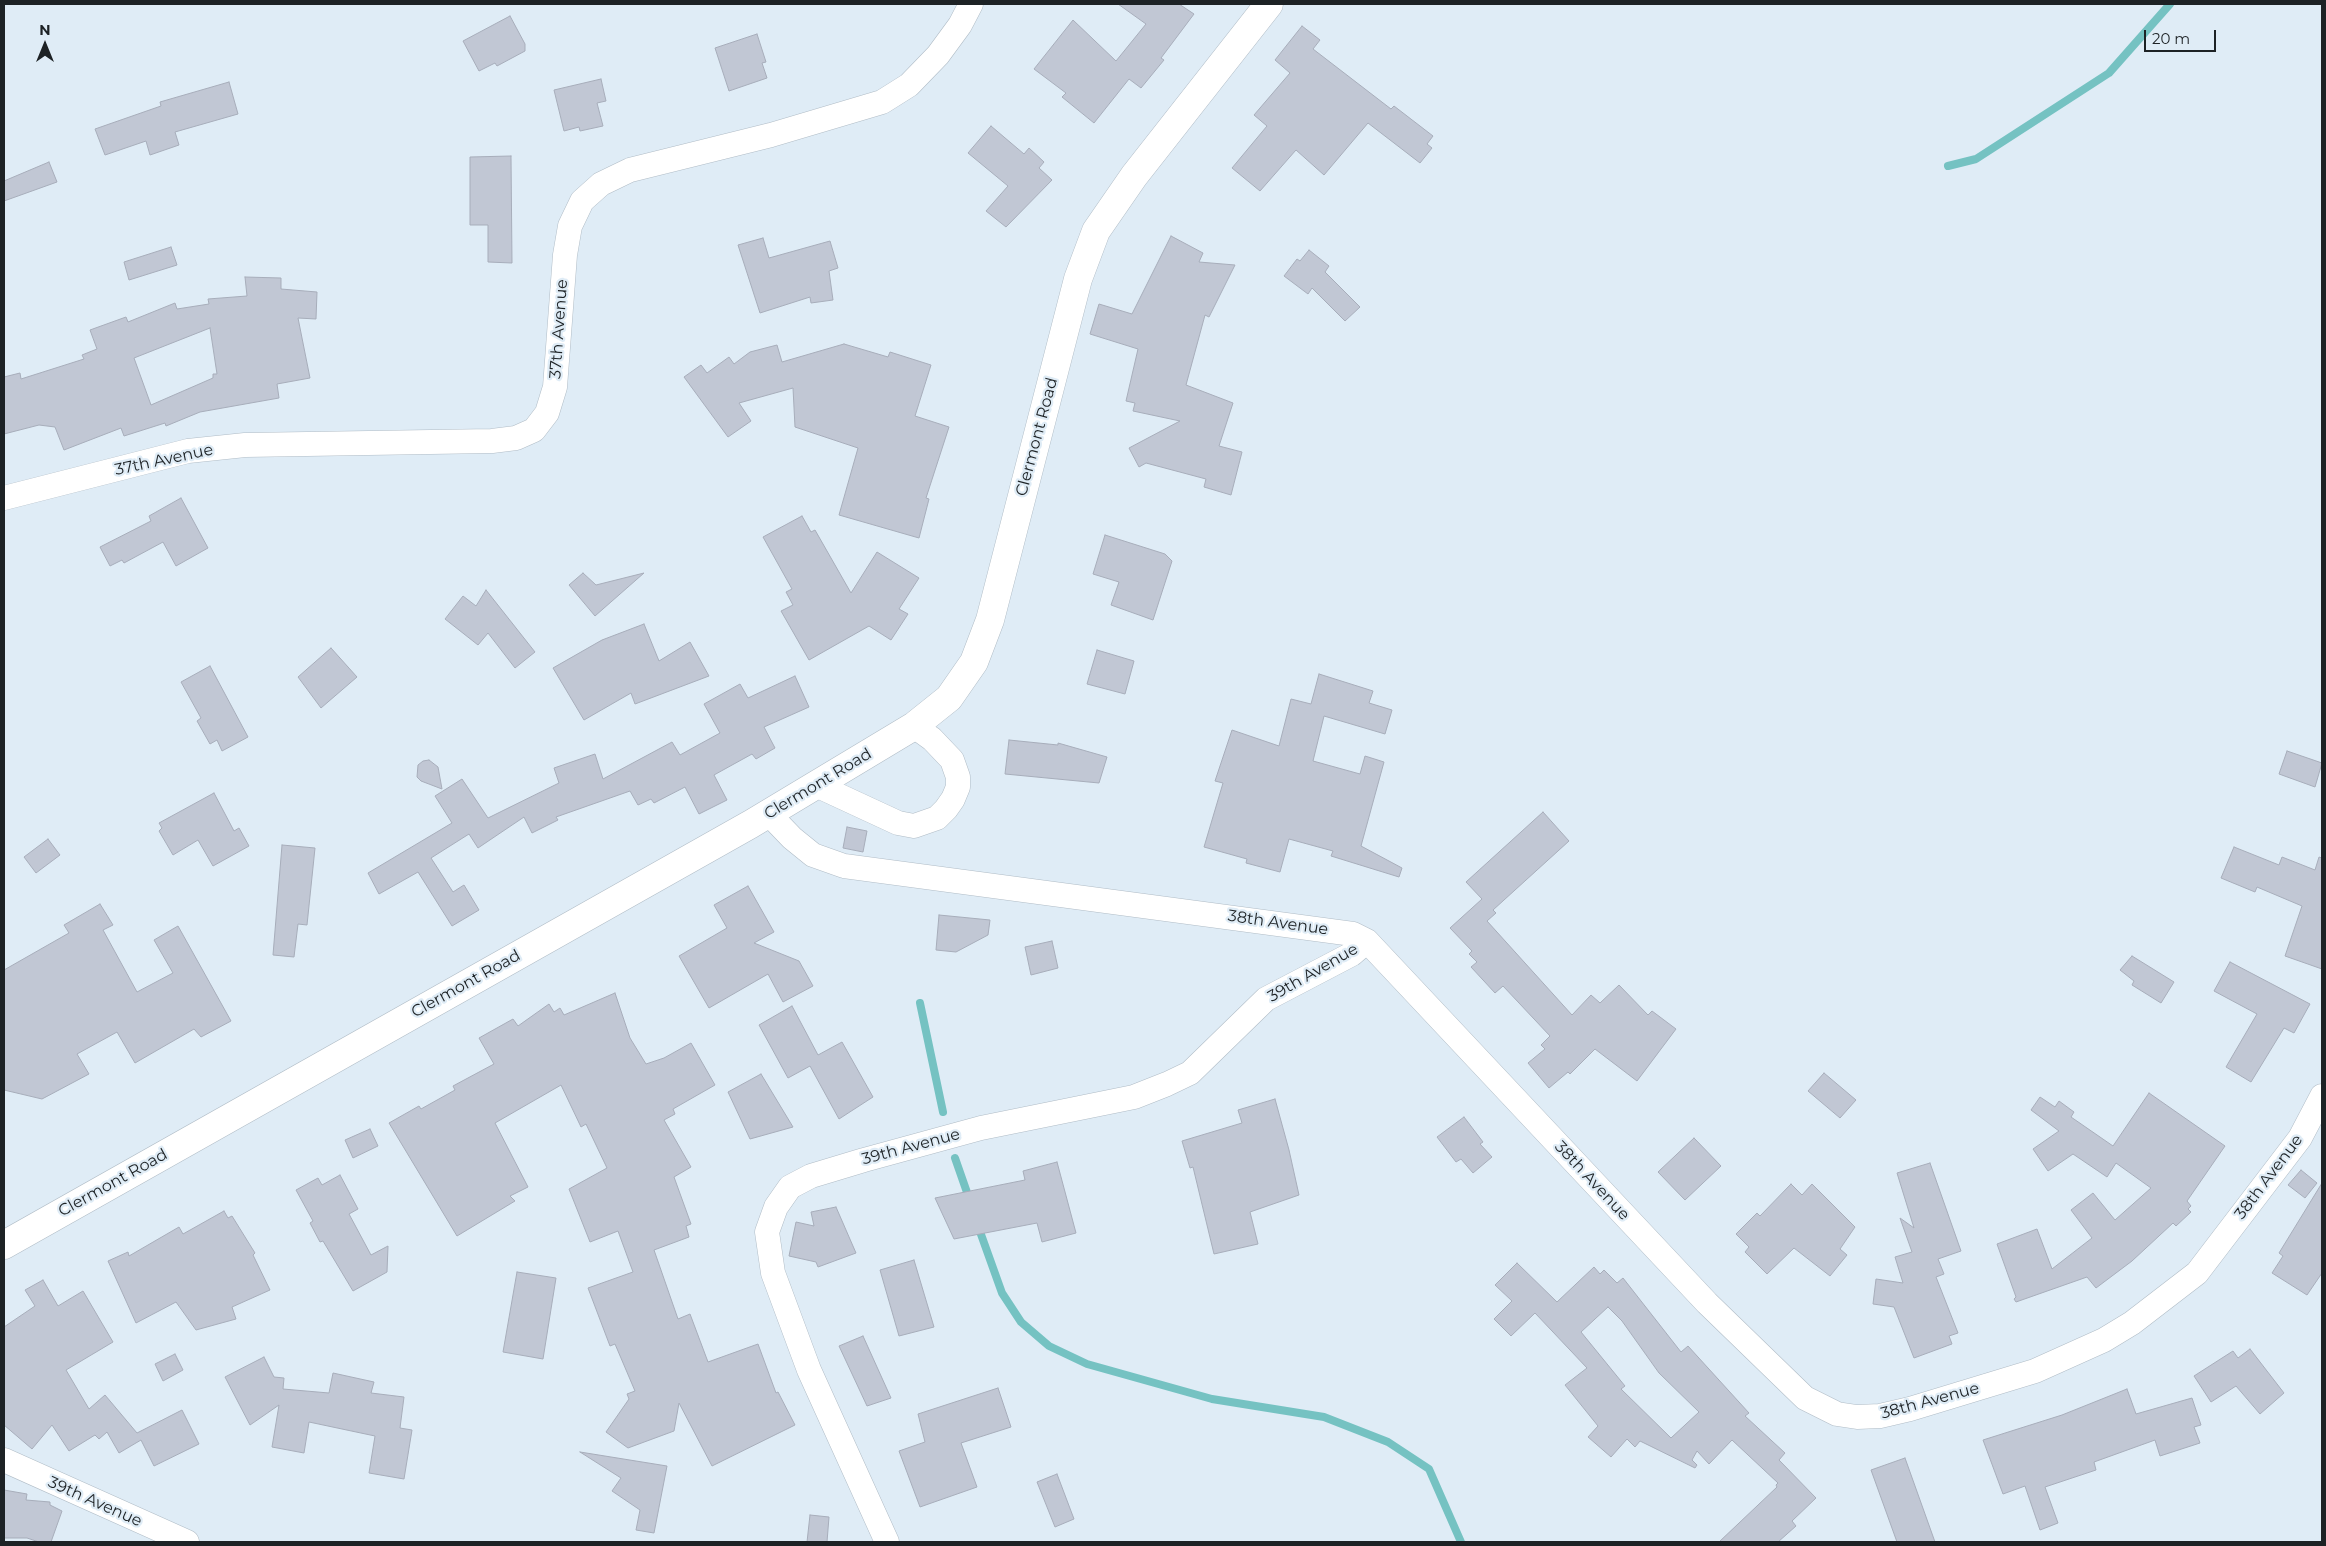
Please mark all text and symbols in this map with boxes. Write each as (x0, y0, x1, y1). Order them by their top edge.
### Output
north arrow (20, 20, 70, 70)
scale bar (2146, 20, 2218, 52)
text: N (39, 21, 51, 39)
text: 20 m (2152, 29, 2190, 48)
street label: 37th Avenue (546, 279, 572, 379)
street label: Clermont Road (1012, 376, 1062, 498)
street label: 37th Avenue (113, 440, 215, 480)
street label: Clermont Road (761, 744, 875, 824)
street label: 38th Avenue (1227, 906, 1329, 940)
street label: 39th Avenue (1265, 939, 1361, 1007)
street label: Clermont Road (408, 946, 524, 1022)
street label: 39th Avenue (860, 1125, 962, 1169)
street label: 38th Avenue (2231, 1131, 2307, 1223)
street label: 38th Avenue (1550, 1137, 1634, 1225)
street label: Clermont Road (55, 1145, 171, 1221)
street label: 38th Avenue (1879, 1379, 1981, 1423)
street label: 39th Avenue (45, 1473, 145, 1531)

